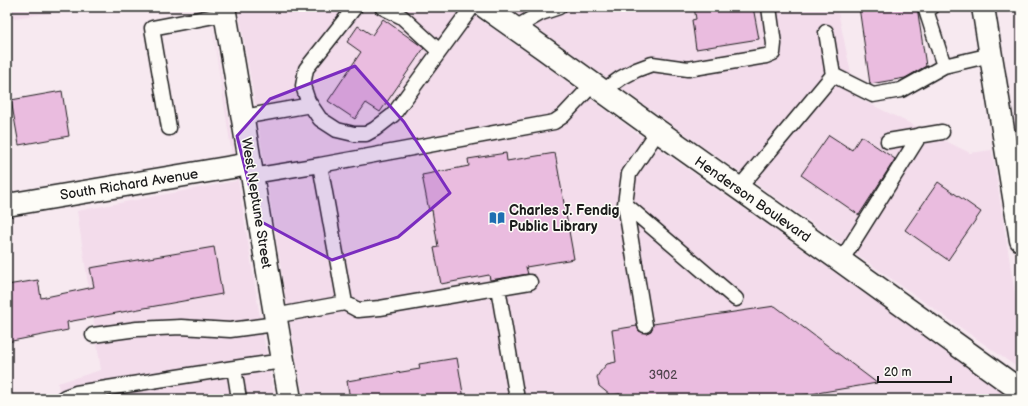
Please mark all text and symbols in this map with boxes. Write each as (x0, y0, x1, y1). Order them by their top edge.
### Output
street label: West Neptune Street (238, 136, 275, 270)
street label: Henderson Boulevard (691, 153, 814, 246)
street label: South Richard Avenue (59, 165, 199, 204)
place label: Charles J. Fendig Public Library (509, 202, 620, 235)
library icon: Charles J. Fendig Public Library (488, 209, 506, 227)
scale bar (878, 358, 951, 384)
text: 20 m (884, 365, 911, 380)
house number: 3902 (649, 368, 677, 383)

